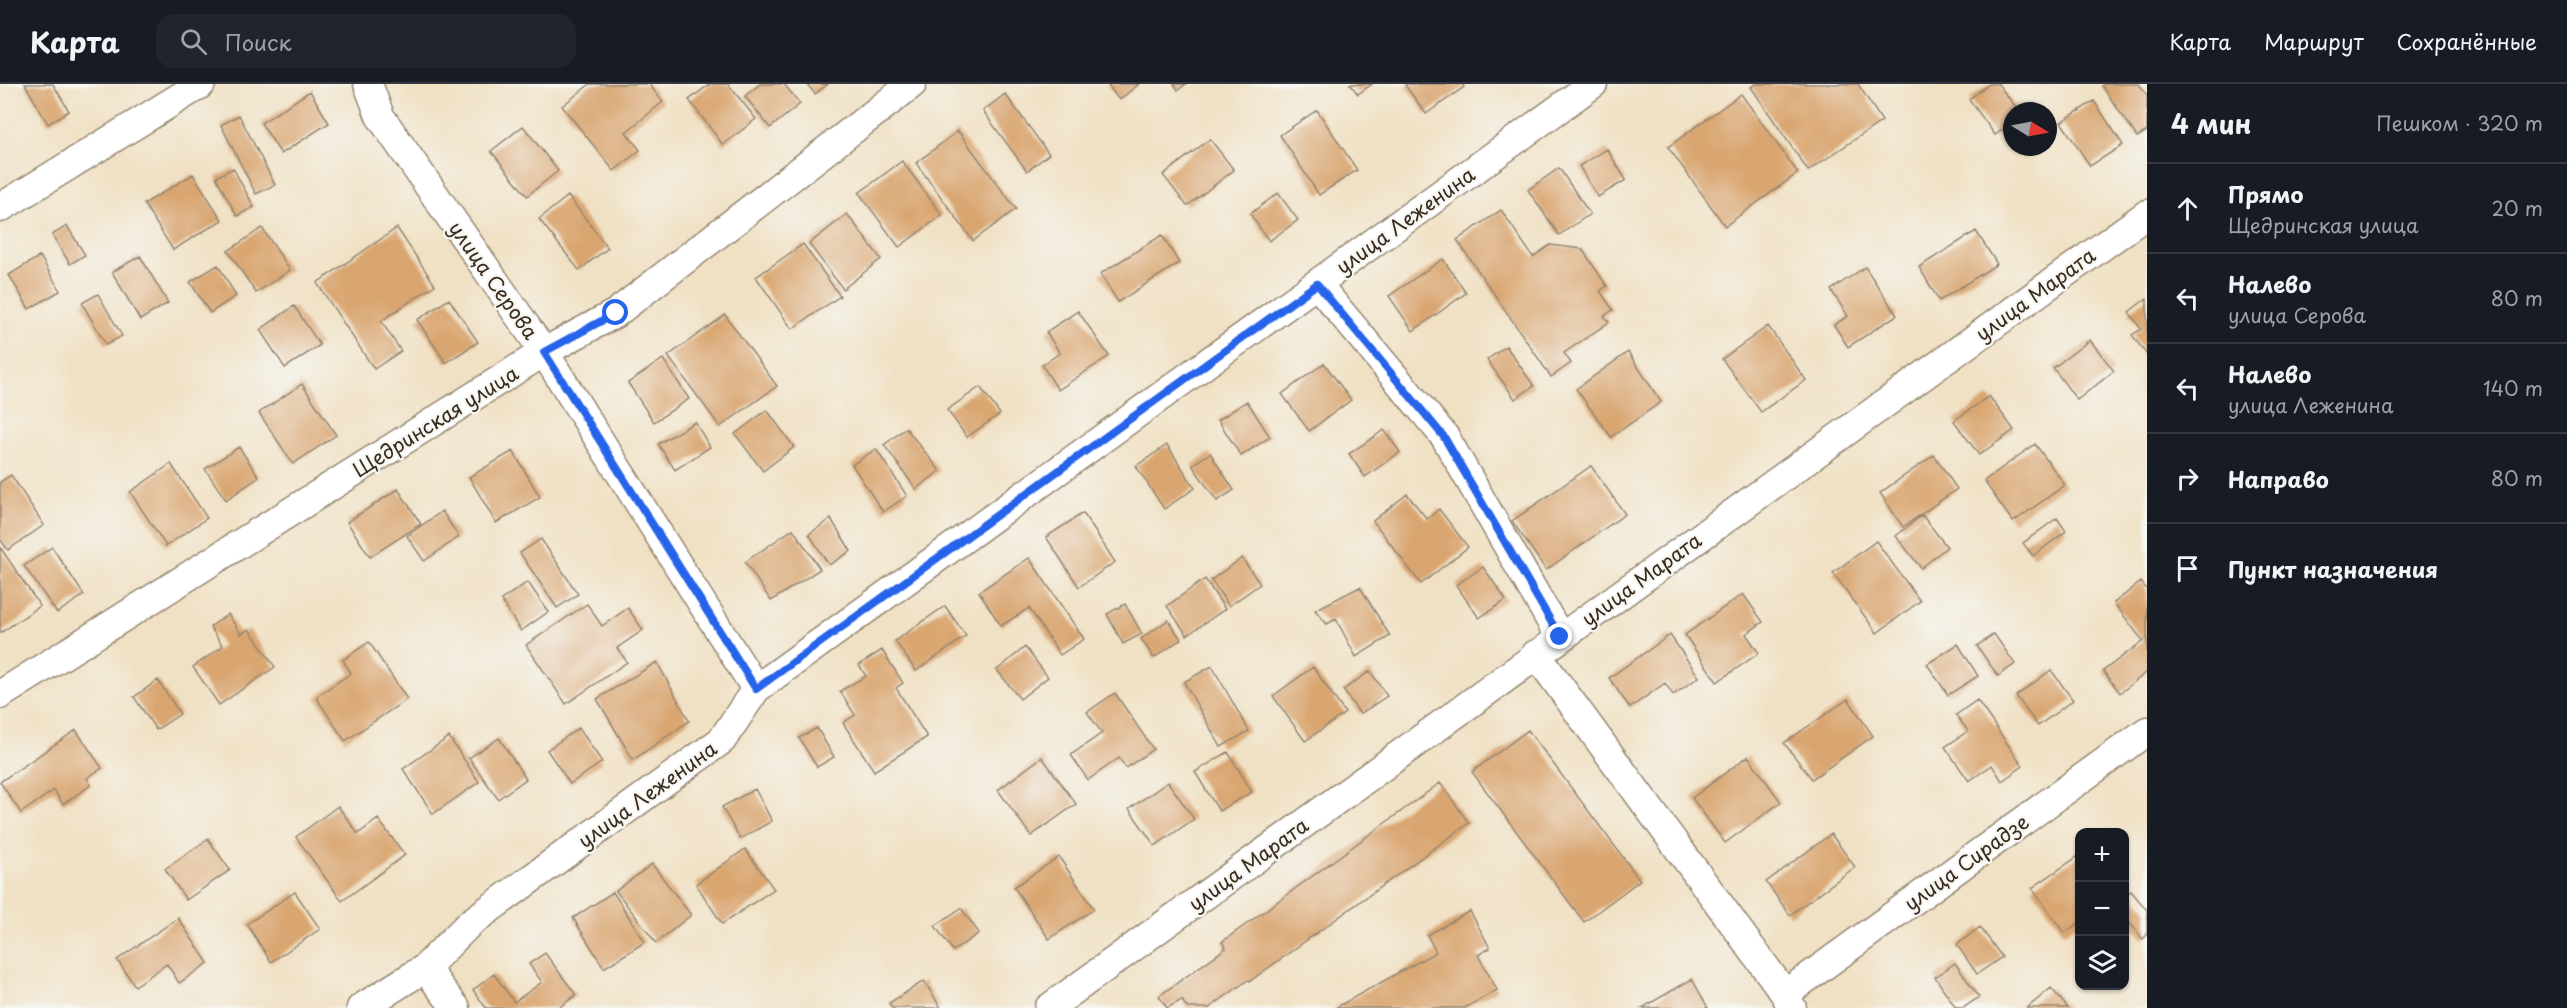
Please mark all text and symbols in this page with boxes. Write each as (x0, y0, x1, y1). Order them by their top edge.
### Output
search box (156, 14, 576, 68)
text: Карта (30, 20, 120, 63)
icon: search (177, 25, 210, 58)
text: Поиск (225, 25, 292, 58)
text: Карта (2170, 25, 2231, 57)
text: Маршрут (2264, 25, 2364, 57)
text: Сохранённые (2397, 25, 2537, 57)
north arrow (2003, 102, 2057, 156)
text: 4 мин (2171, 104, 2252, 143)
text: Пешком · 320 m (2376, 108, 2543, 138)
street label: улица Леженина (1329, 159, 1481, 281)
text: Прямо (2228, 177, 2303, 210)
icon: ahead (2171, 192, 2204, 225)
text: 20 m (2491, 193, 2543, 223)
text: Щедринская улица (2228, 210, 2419, 240)
street label: улица Серова (442, 215, 546, 346)
street label: улица Марата (1969, 240, 2102, 348)
text: Налево (2228, 267, 2311, 300)
icon: left (2171, 282, 2204, 315)
text: 80 m (2491, 283, 2543, 313)
route start (602, 299, 628, 325)
text: улица Серова (2228, 300, 2366, 330)
text: Налево (2228, 357, 2311, 390)
street label: Щедринская улица (346, 358, 524, 484)
icon: left (2171, 372, 2204, 405)
text: 140 m (2483, 373, 2543, 403)
text: улица Леженина (2228, 390, 2394, 420)
icon: right (2171, 462, 2204, 495)
text: Направо (2228, 462, 2329, 495)
text: 80 m (2491, 463, 2543, 493)
street label: улица Марата (1575, 525, 1708, 633)
icon: arrive (2171, 552, 2204, 585)
text: Пункт назначения (2228, 552, 2438, 585)
route end (1546, 623, 1572, 649)
street label: улица Леженина (571, 733, 723, 855)
street label: улица Сирадзе (1897, 806, 2035, 918)
street label: улица Марата (1182, 810, 1315, 918)
map controls (2075, 828, 2129, 990)
button: + (2075, 828, 2129, 882)
button: − (2075, 882, 2129, 936)
button: layers (2075, 936, 2129, 990)

